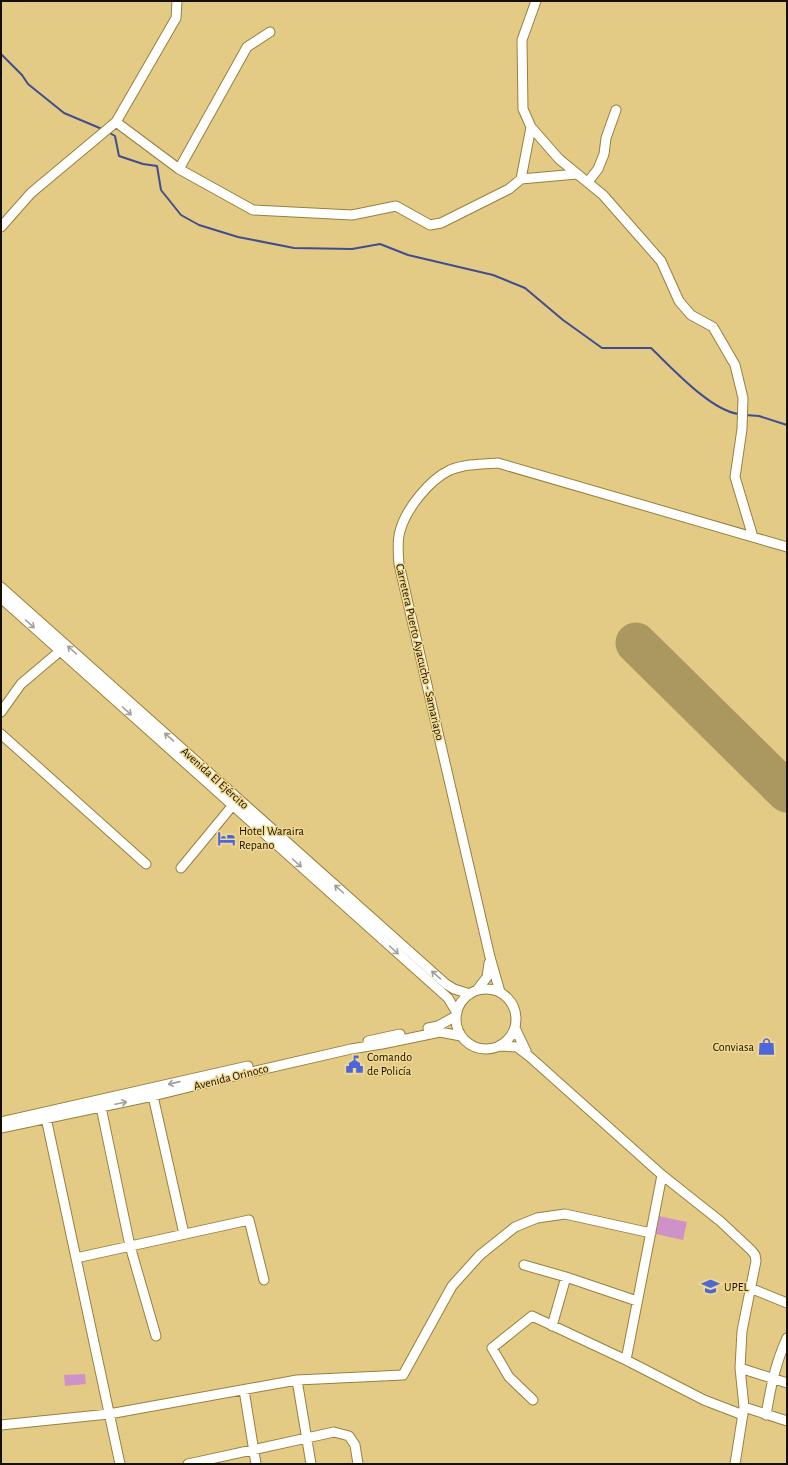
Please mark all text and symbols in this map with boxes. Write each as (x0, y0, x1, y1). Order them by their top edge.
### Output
street label: Carretera Puerto Ayacucho - Samariapo (393, 562, 446, 742)
one-way arrow (25, 619, 35, 629)
one-way arrow (67, 646, 77, 655)
one-way arrow (122, 706, 132, 715)
one-way arrow (164, 732, 175, 741)
street label: Avenida El Ejército (178, 745, 251, 812)
place label: Hotel Waraira Repano (239, 825, 304, 851)
hotel icon: Hotel Waraira Repano (216, 828, 236, 848)
one-way arrow (292, 858, 302, 867)
one-way arrow (334, 884, 344, 894)
one-way arrow (388, 945, 399, 954)
one-way arrow (431, 971, 442, 980)
shop icon: Conviasa (757, 1037, 777, 1057)
place label: Conviasa (713, 1041, 754, 1053)
place label: Comando de Policía (367, 1051, 412, 1077)
public building icon: Comando de Policía (344, 1054, 364, 1074)
street label: Avenida Orinoco (192, 1062, 270, 1092)
one-way arrow (168, 1079, 181, 1087)
one-way arrow (114, 1098, 127, 1106)
school or university icon: UPEL (701, 1277, 721, 1297)
place label: UPEL (724, 1281, 749, 1293)

